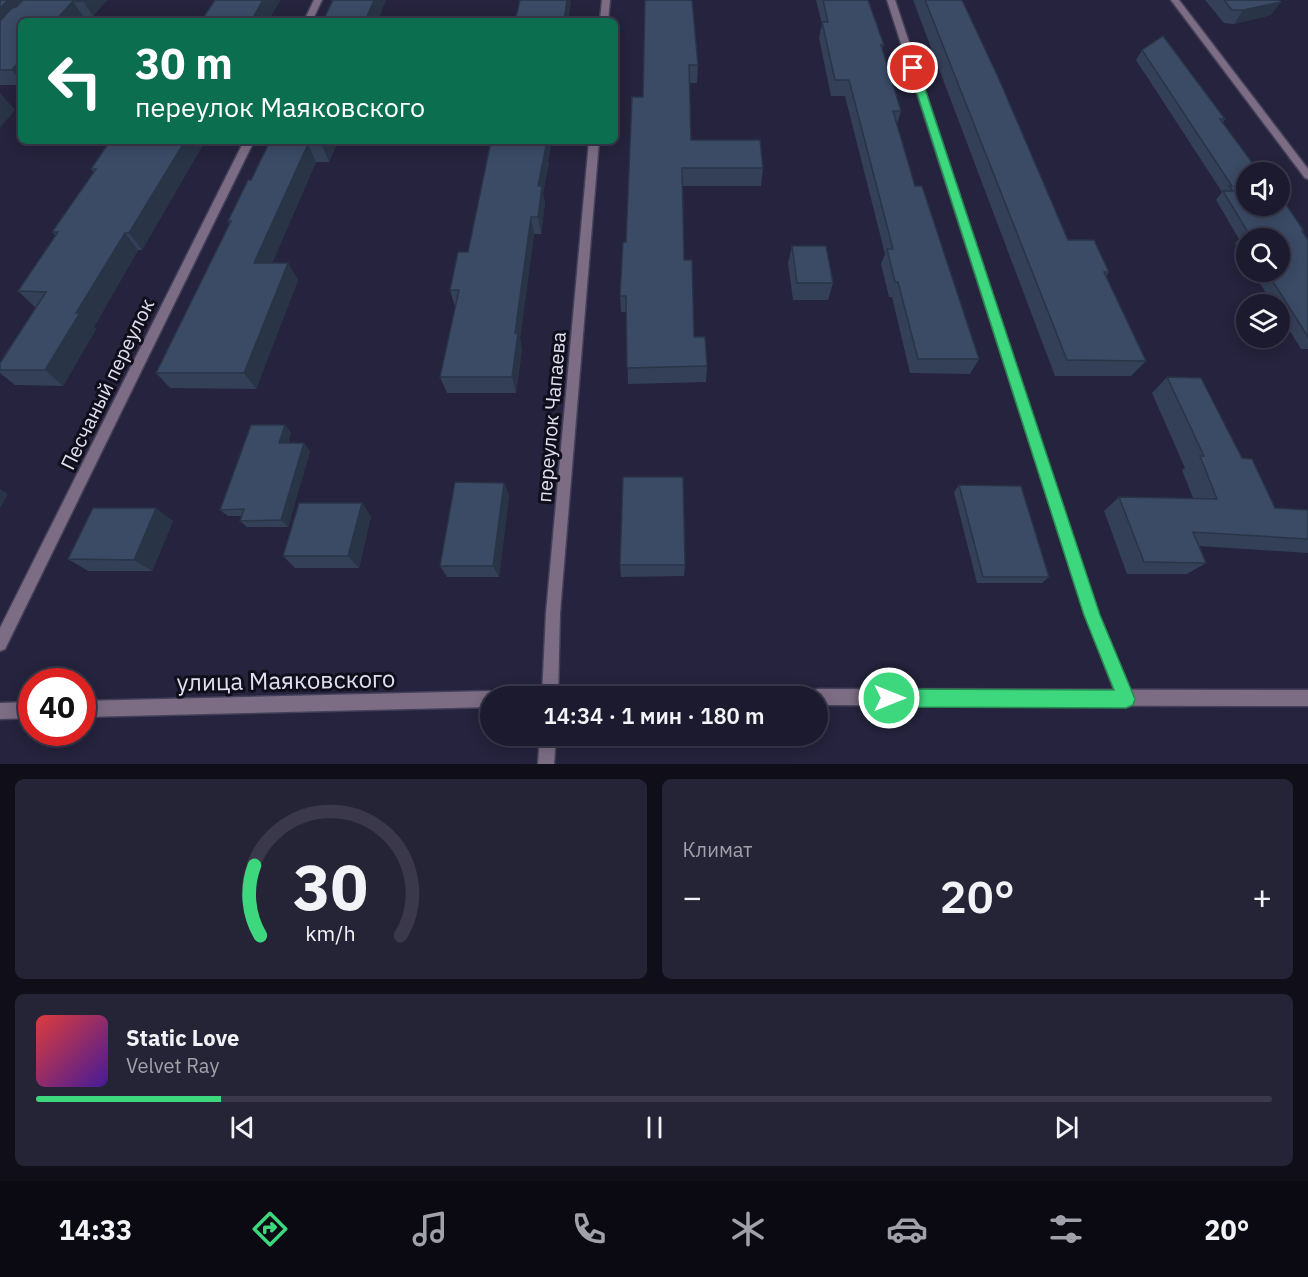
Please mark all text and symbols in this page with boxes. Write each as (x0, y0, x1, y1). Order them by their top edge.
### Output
text: 30 m (135, 36, 233, 91)
icon: left (36, 42, 114, 120)
pin (887, 42, 938, 93)
icon: arrive (896, 51, 929, 84)
text: переулок Маяковского (135, 89, 425, 124)
map controls (1236, 162, 1290, 348)
button: sound (1236, 162, 1290, 216)
button: search (1236, 228, 1290, 282)
street label: Песчаный переулок (54, 294, 160, 474)
button: layers (1236, 294, 1290, 348)
street label: переулок Чапаева (530, 330, 572, 503)
street label: улица Маяковского (176, 662, 396, 698)
position arrow (857, 666, 921, 730)
speed limit sign: 40 (18, 668, 96, 746)
text: 14:34 · 1 мин · 180 m (543, 701, 765, 730)
text: Климат (683, 836, 753, 863)
text: 30 (293, 846, 368, 927)
text: 20° (940, 867, 1015, 925)
text: − (683, 875, 702, 918)
text: + (1252, 875, 1272, 918)
text: km/h (306, 919, 356, 947)
text: Static Love (126, 1023, 239, 1052)
text: Velvet Ray (126, 1052, 219, 1079)
icon: previous (226, 1111, 259, 1144)
icon: pause (638, 1111, 671, 1144)
icon: next (1050, 1111, 1083, 1144)
icon: directions (249, 1208, 291, 1250)
icon: music (409, 1208, 451, 1250)
icon: phone (568, 1208, 610, 1250)
icon: climate (727, 1208, 769, 1250)
icon: car (886, 1208, 928, 1250)
icon: filters (1045, 1208, 1087, 1250)
text: 14:33 (59, 1212, 132, 1247)
text: 20° (1204, 1212, 1249, 1247)

